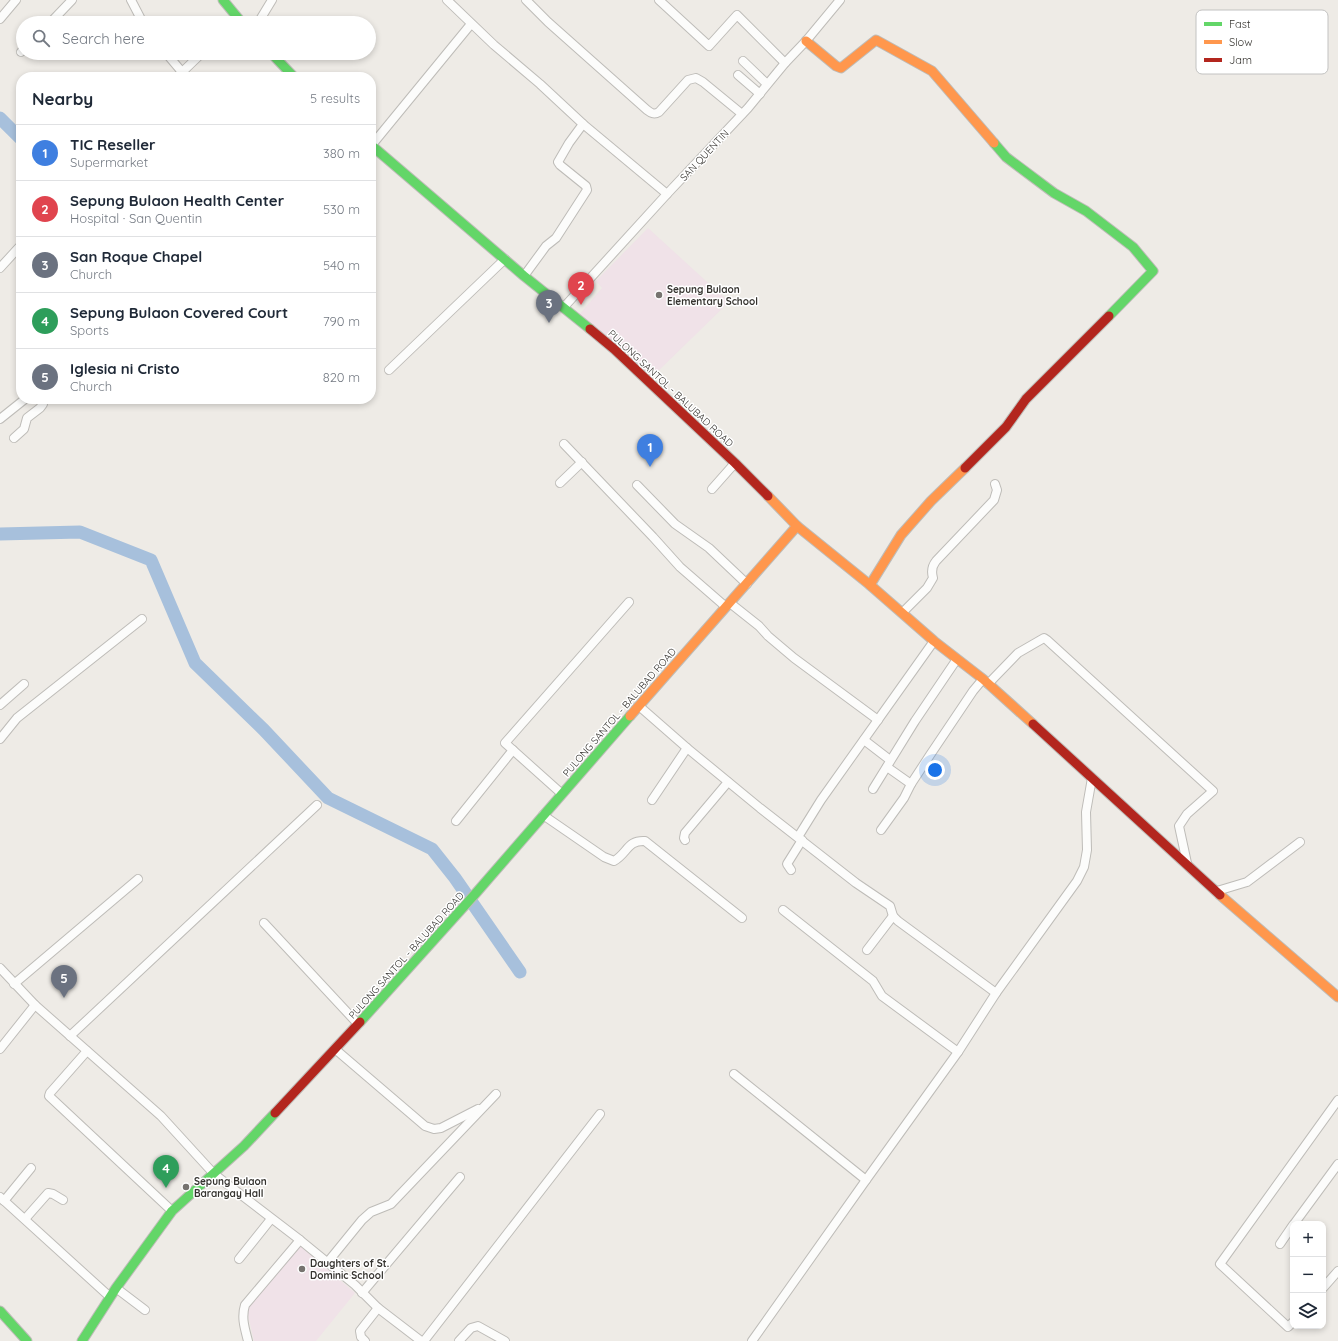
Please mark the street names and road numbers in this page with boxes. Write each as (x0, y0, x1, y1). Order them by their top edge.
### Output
street label: SAN QUENTIN (677, 127, 732, 184)
street label: PULONG SANTOL - BALUBAD ROAD (605, 327, 736, 450)
street label: PULONG SANTOL - BALUBAD ROAD (560, 645, 679, 779)
street label: PULONG SANTOL - BALUBAD ROAD (346, 889, 467, 1022)

